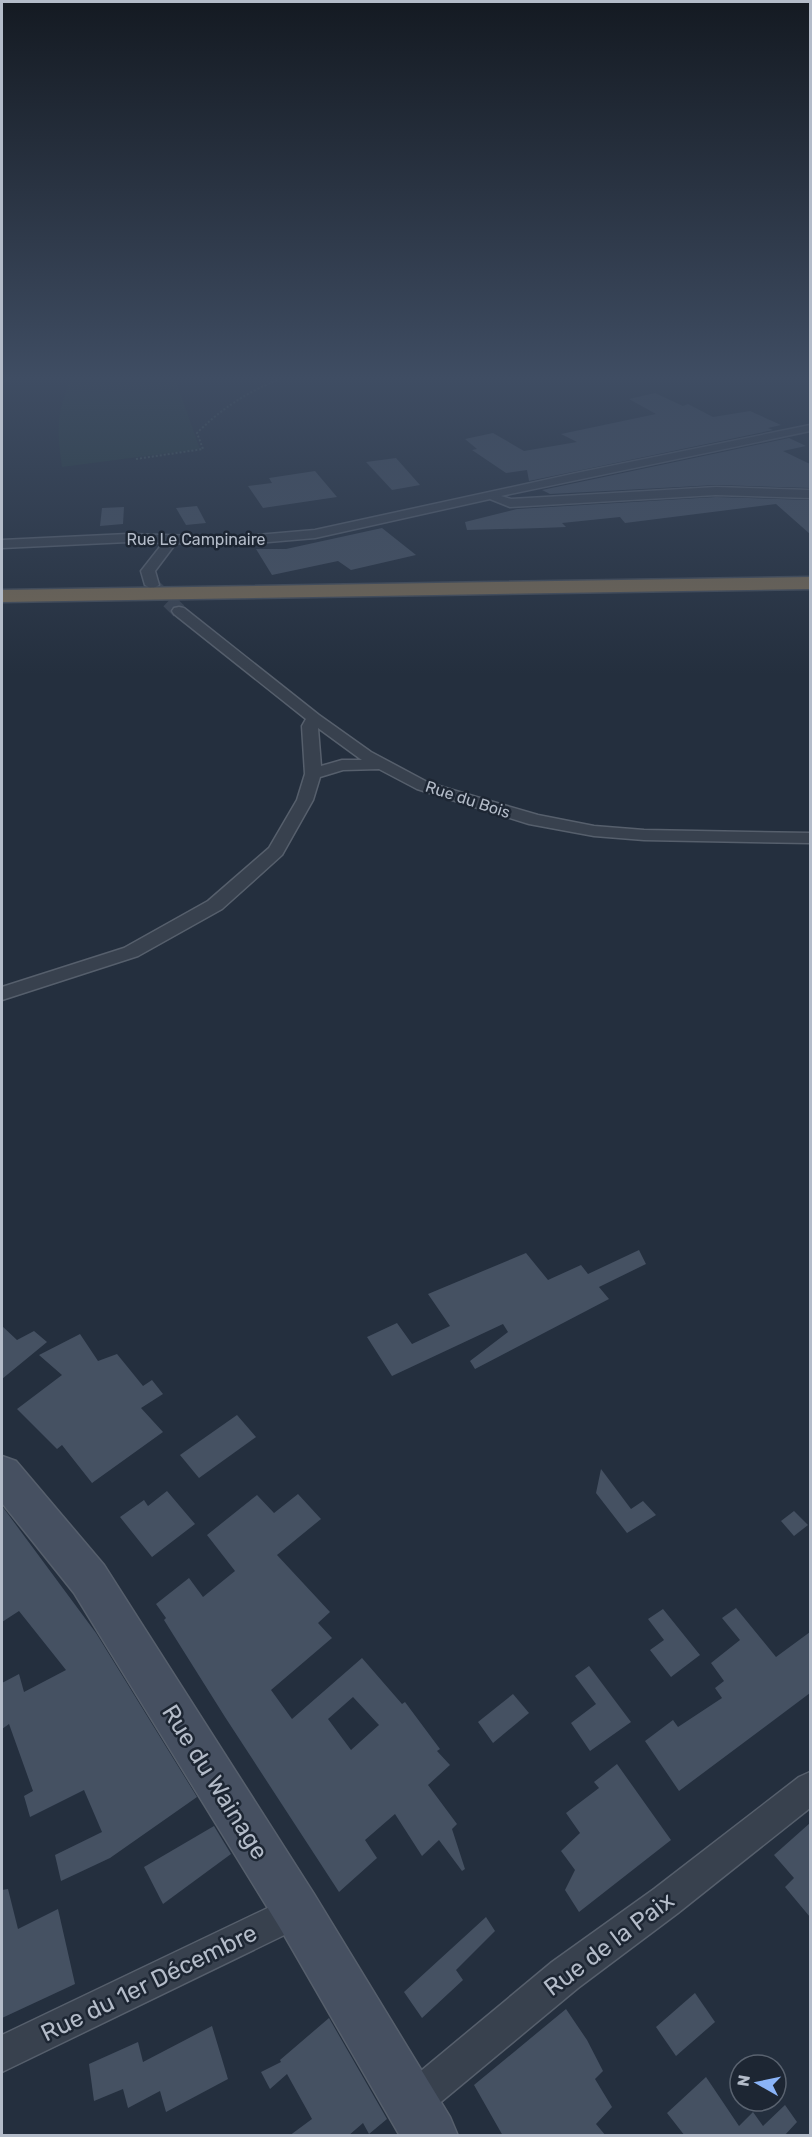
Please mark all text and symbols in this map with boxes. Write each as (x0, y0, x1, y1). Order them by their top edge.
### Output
street label: Rue Le Campinaire (126, 530, 266, 549)
street label: Rue du Bois (423, 777, 513, 822)
street label: Rue du Wainage (156, 1700, 274, 1864)
street label: Rue de la Paix (539, 1886, 679, 2002)
street label: Rue du 1er Décembre (36, 1918, 262, 2048)
north arrow (728, 2053, 788, 2113)
text: N (733, 2074, 754, 2088)

